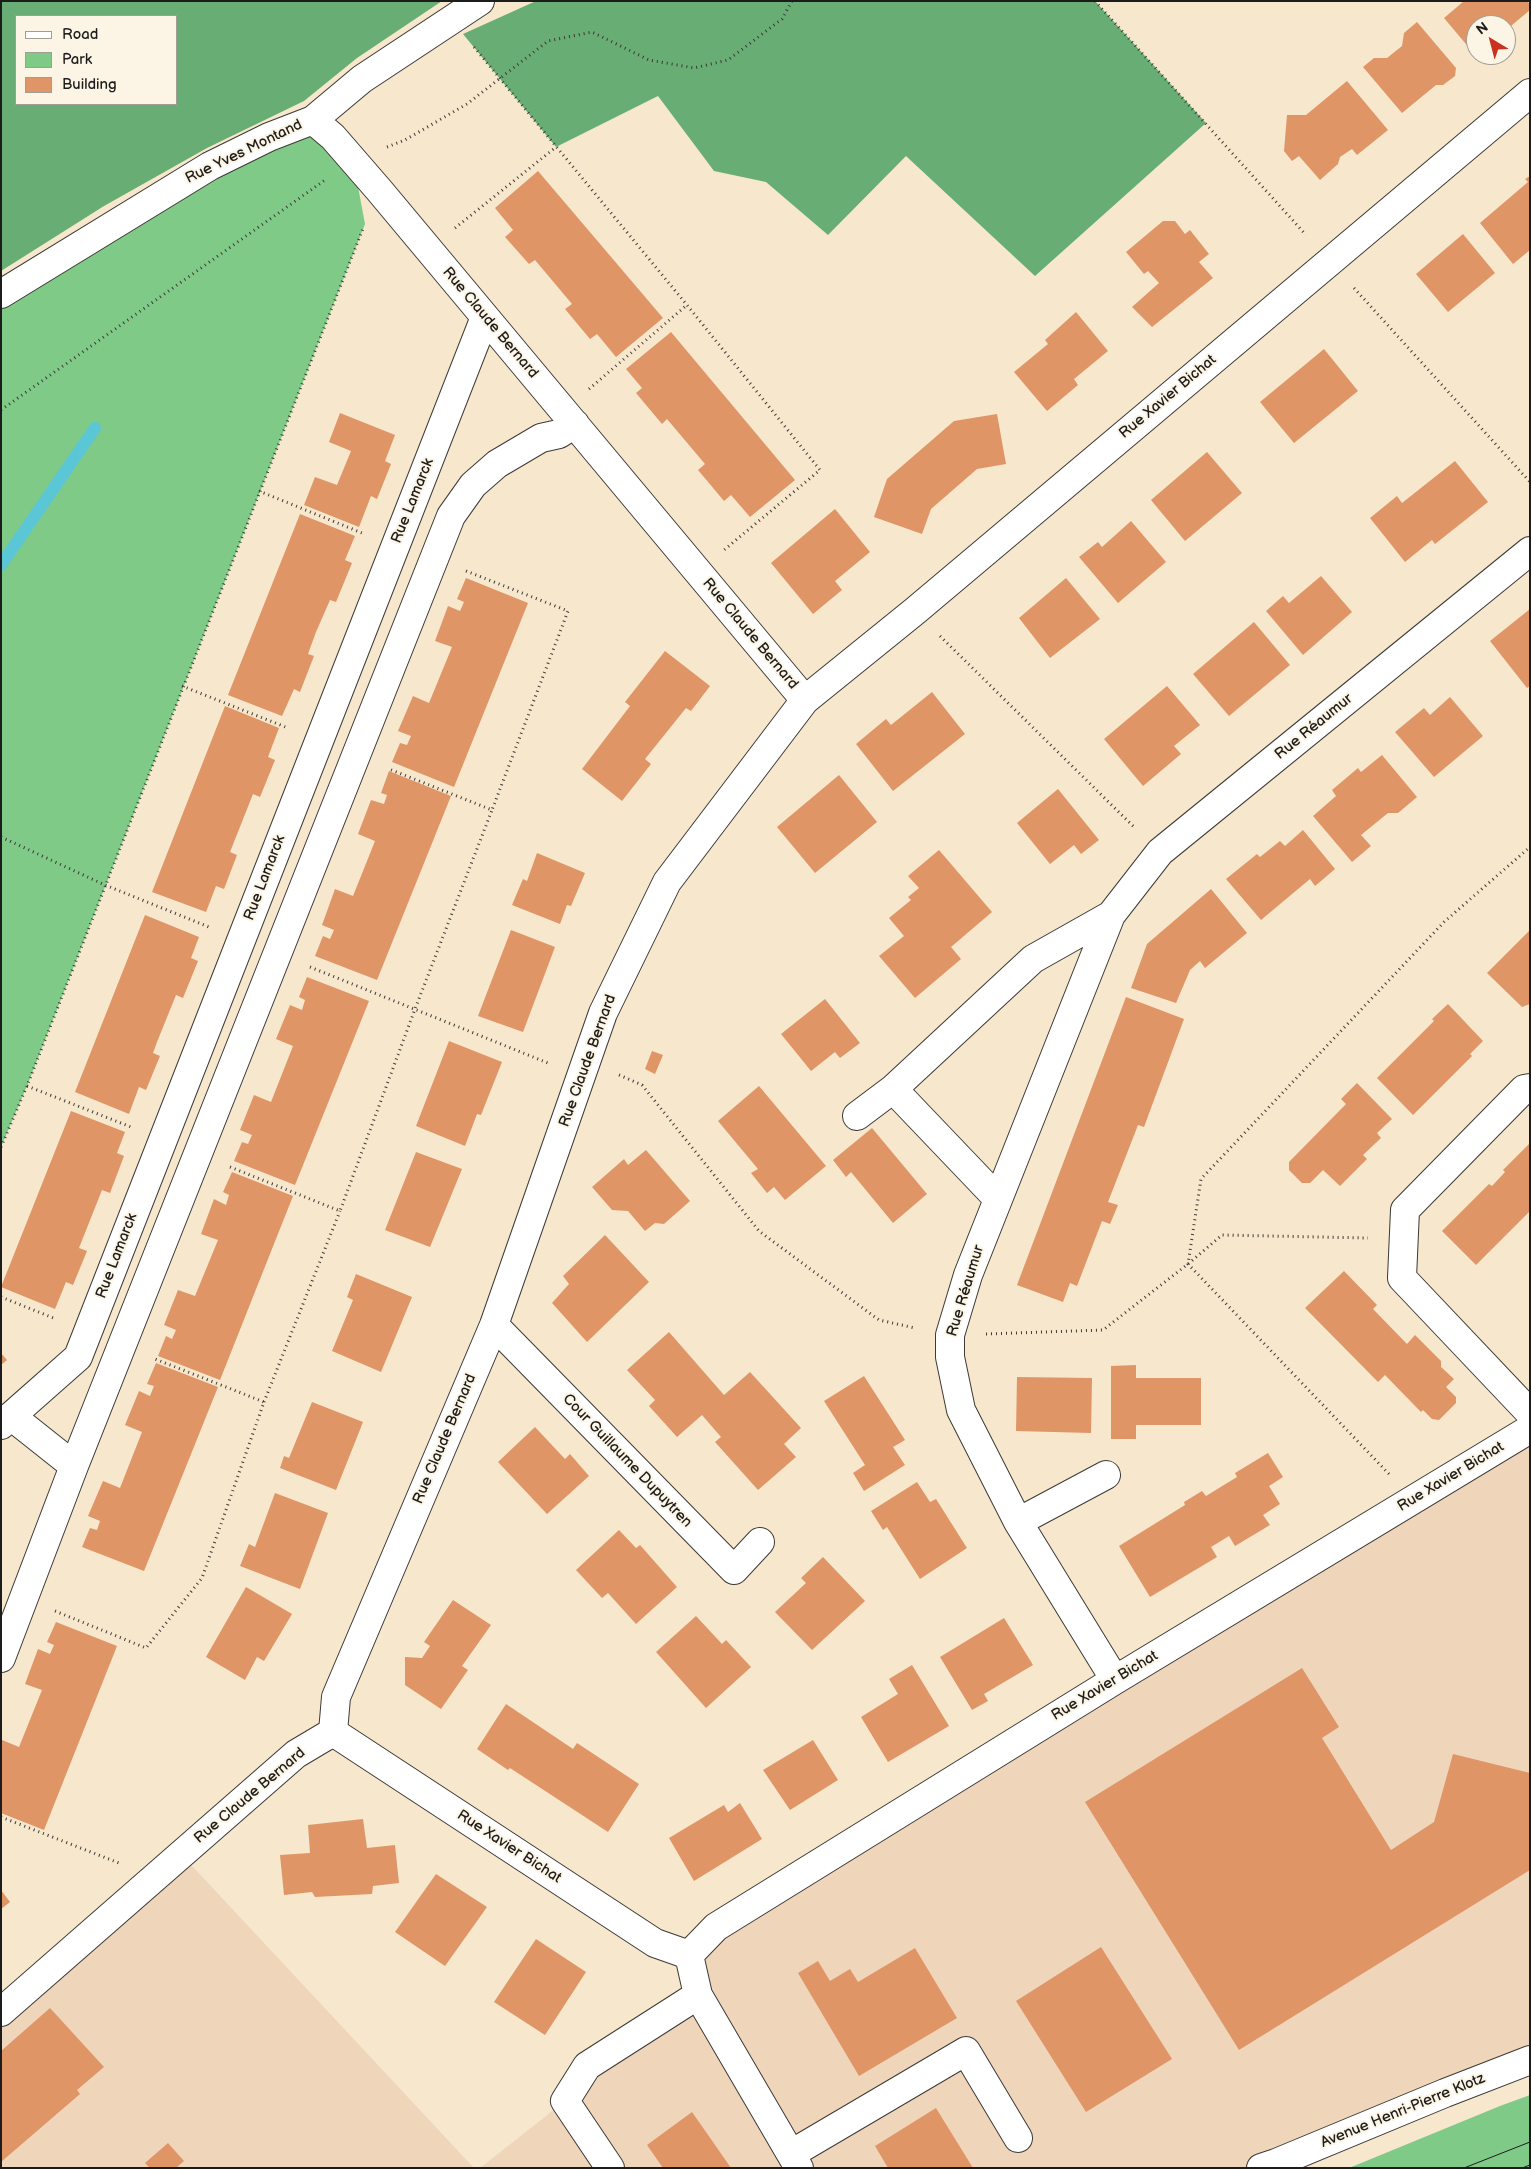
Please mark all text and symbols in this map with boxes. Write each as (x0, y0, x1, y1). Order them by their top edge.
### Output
legend (15, 15, 178, 105)
north arrow (1466, 15, 1516, 65)
text: N (1473, 18, 1492, 38)
text: Road (62, 25, 98, 44)
text: Park (62, 50, 92, 69)
text: Building (62, 75, 117, 94)
street label: Rue Yves Montand (183, 116, 305, 188)
street label: Rue Claude Bernard (438, 264, 542, 382)
street label: Rue Xavier Bichat (1116, 351, 1220, 443)
street label: Rue Lamarck (388, 456, 438, 546)
street label: Rue Claude Bernard (698, 575, 802, 693)
street label: Rue Réaumur (1272, 690, 1356, 764)
street label: Rue Lamarck (240, 833, 290, 923)
street label: Rue Claude Bernard (556, 992, 620, 1130)
street label: Rue Lamarck (92, 1211, 142, 1301)
street label: Rue Réaumur (944, 1243, 988, 1339)
street label: Rue Claude Bernard (409, 1371, 481, 1507)
street label: Cour Guillaume Dupuytren (558, 1390, 696, 1532)
street label: Rue Xavier Bichat (1394, 1438, 1508, 1516)
street label: Rue Xavier Bichat (1048, 1647, 1162, 1725)
street label: Rue Claude Bernard (191, 1744, 309, 1848)
street label: Rue Xavier Bichat (453, 1806, 565, 1888)
street label: Avenue Henri-Pierre Klotz (1318, 2070, 1488, 2152)

